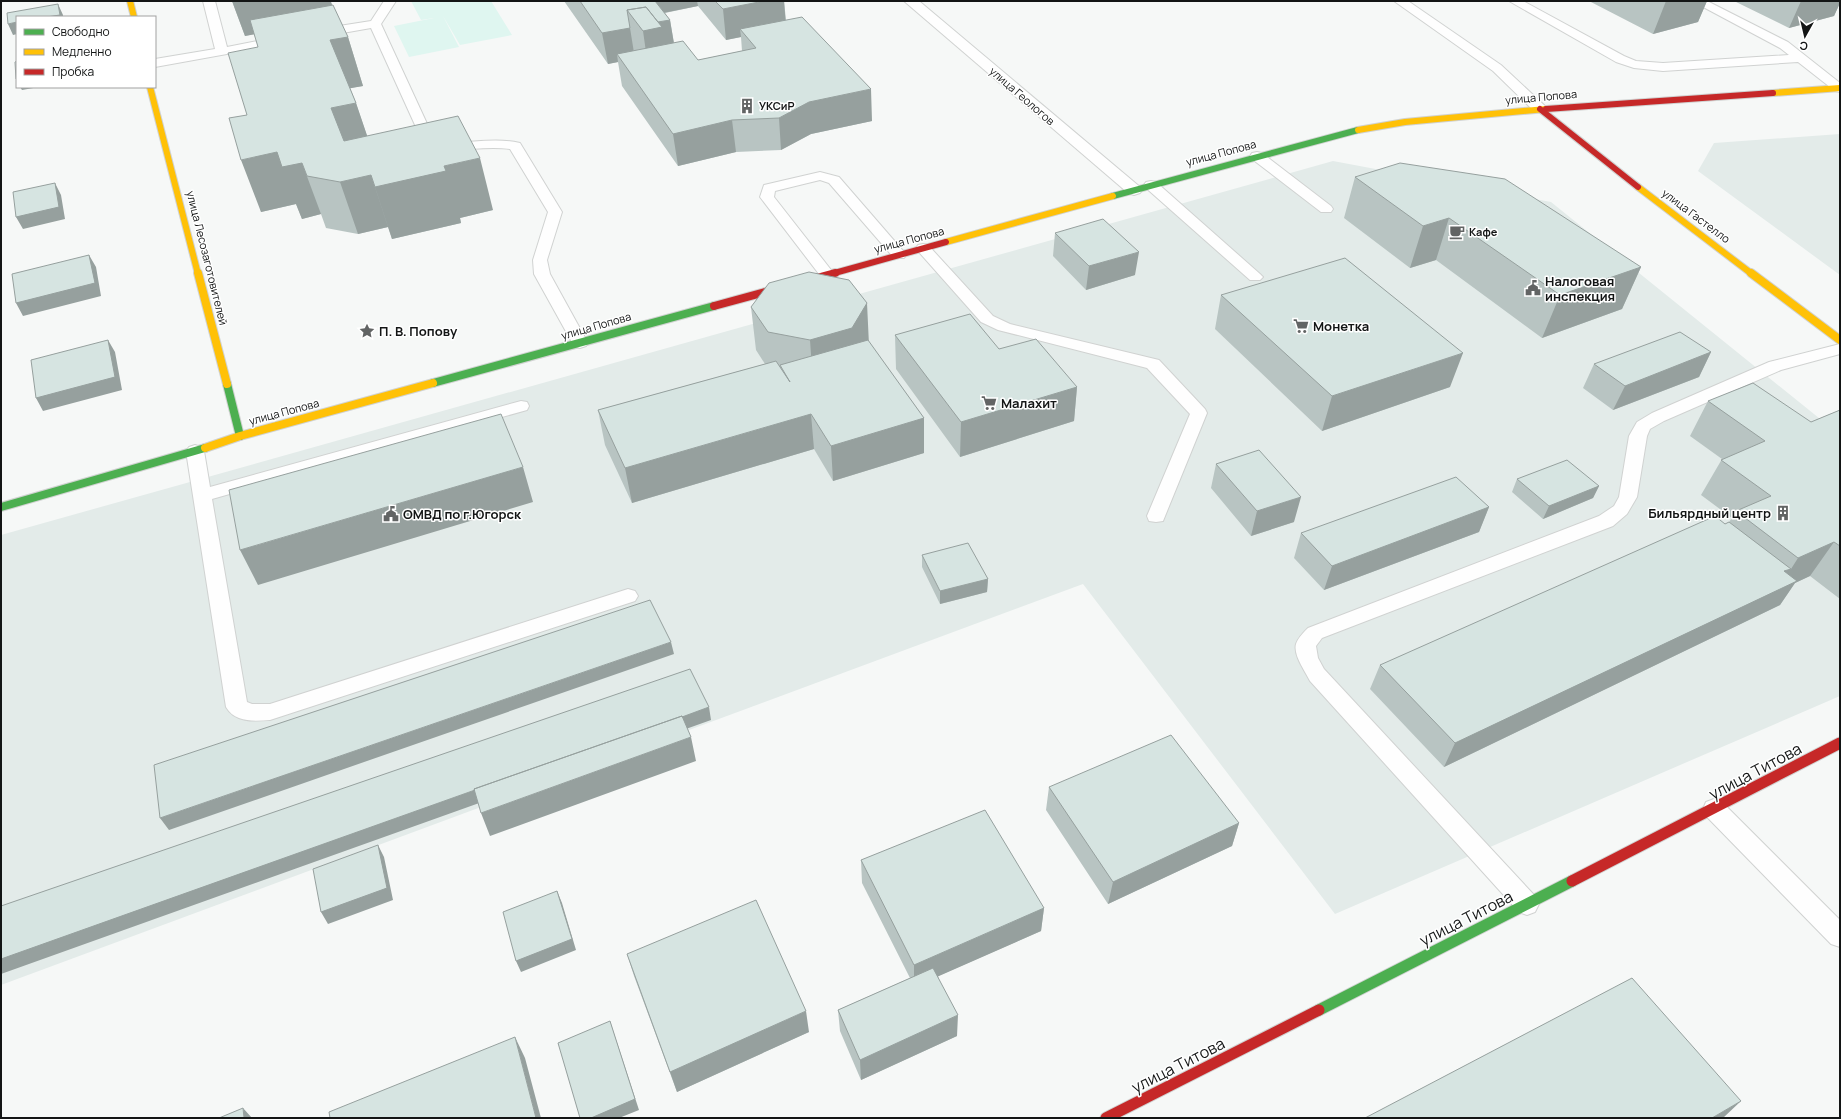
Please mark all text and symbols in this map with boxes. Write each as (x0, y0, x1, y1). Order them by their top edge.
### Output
legend (16, 16, 156, 88)
north arrow (1785, 16, 1825, 56)
text: Свободно (52, 23, 110, 40)
text: С (1798, 38, 1809, 54)
text: Медленно (52, 43, 112, 60)
text: Пробка (52, 63, 94, 80)
street label: улица Геологов (987, 63, 1058, 128)
street label: улица Попова (1504, 86, 1578, 107)
building icon: УКСиР (738, 97, 756, 115)
place label: УКСиР (759, 98, 795, 113)
street label: улица Попова (1184, 136, 1258, 169)
street label: улица Гастелло (1659, 185, 1734, 246)
street label: улица Лесозаготовителей (184, 189, 231, 327)
street label: улица Попова (872, 223, 946, 256)
cafe icon: Кафе (1448, 223, 1466, 241)
place label: Кафе (1469, 224, 1498, 239)
place label: Налоговая инспекция (1545, 272, 1615, 305)
public building icon: Налоговая инспекция (1524, 279, 1542, 297)
street label: улица Попова (559, 308, 633, 343)
supermarket icon: Монетка (1292, 317, 1310, 335)
place label: Монетка (1313, 317, 1369, 335)
place icon: П. В. Попову (358, 322, 376, 340)
place label: П. В. Попову (379, 322, 458, 340)
supermarket icon: Малахит (980, 394, 998, 412)
place label: Малахит (1001, 394, 1057, 412)
street label: улица Попова (247, 395, 321, 428)
place label: Бильярдный центр (1648, 504, 1771, 522)
building icon: Бильярдный центр (1774, 504, 1792, 522)
public building icon: ОМВД по г.Югорск (382, 505, 400, 523)
place label: ОМВД по г.Югорск (403, 505, 522, 523)
street label: улица Титова (1705, 737, 1805, 805)
street label: улица Титова (1416, 885, 1516, 951)
street label: улица Титова (1128, 1032, 1228, 1098)

